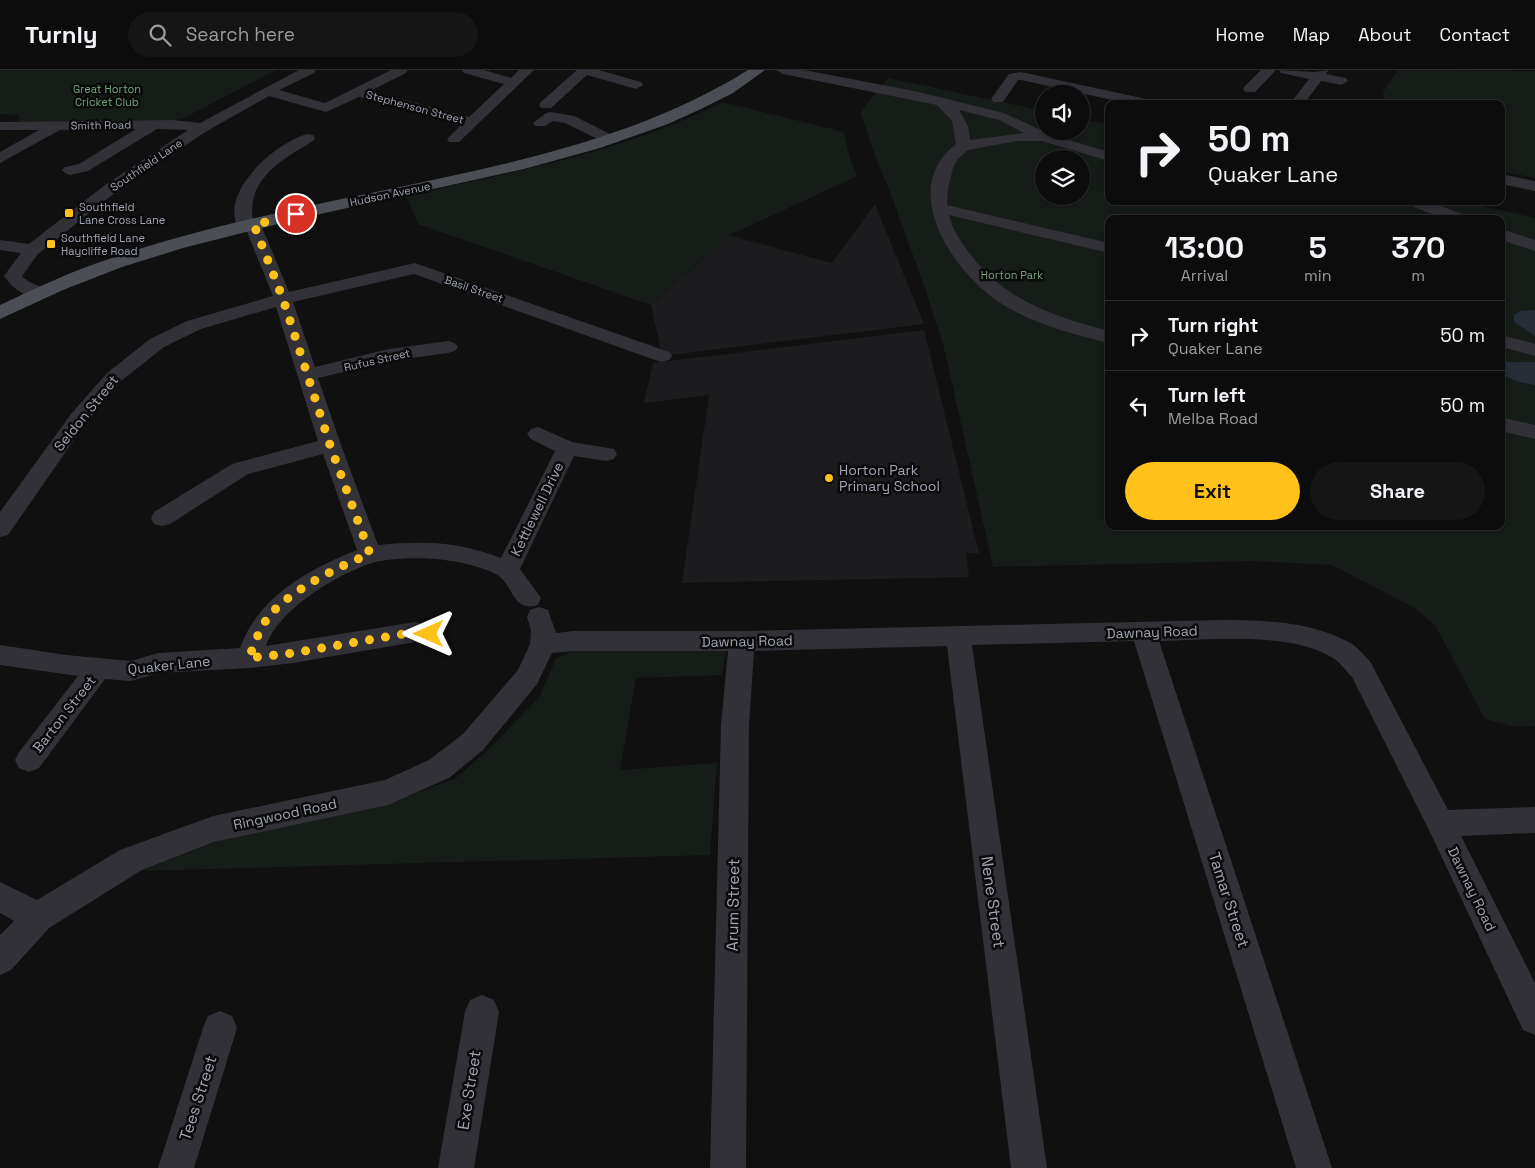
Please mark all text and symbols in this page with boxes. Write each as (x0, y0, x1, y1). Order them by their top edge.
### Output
search box (128, 12, 478, 57)
text: Turnly (25, 19, 98, 50)
icon: search (146, 21, 174, 49)
text: Search here (186, 22, 295, 47)
text: Home (1216, 23, 1265, 46)
text: Map (1293, 23, 1330, 46)
text: About (1358, 23, 1412, 46)
text: Contact (1440, 23, 1510, 46)
park label: Great Horton Cricket Club (73, 82, 141, 109)
map controls (1035, 85, 1090, 205)
button: sound (1035, 85, 1090, 140)
street label: Stephenson Street (364, 87, 466, 127)
street label: Smith Road (71, 117, 131, 133)
text: 50 m (1208, 117, 1290, 161)
icon: right (1125, 120, 1190, 185)
street label: Southfield Lane (107, 136, 185, 194)
button: layers (1035, 150, 1090, 205)
text: Quaker Lane (1208, 160, 1338, 188)
street label: Hudson Avenue (348, 179, 432, 209)
pin (275, 193, 317, 235)
place label: Southfield Lane Cross Lane (79, 200, 165, 227)
icon: arrive (282, 200, 310, 228)
marker: Southfield Lane Cross Lane (63, 207, 75, 219)
text: 13:00 (1165, 228, 1244, 267)
text: 5 (1309, 228, 1327, 267)
text: 370 (1391, 228, 1445, 267)
place label: Southfield Lane Haycliffe Road (61, 231, 145, 258)
marker: Southfield Lane Haycliffe Road (45, 238, 57, 250)
text: Arrival (1181, 265, 1228, 286)
text: min (1304, 265, 1331, 286)
text: m (1411, 265, 1425, 286)
park label: Horton Park (981, 268, 1043, 282)
street label: Basil Street (443, 272, 505, 306)
text: Turn right (1168, 313, 1258, 338)
icon: right (1125, 322, 1153, 350)
text: 50 m (1440, 323, 1485, 348)
text: Quaker Lane (1168, 338, 1263, 359)
street label: Rufus Street (343, 346, 411, 374)
street label: Seldon Street (50, 371, 122, 455)
text: Turn left (1168, 383, 1246, 408)
icon: left (1125, 392, 1153, 420)
text: 50 m (1440, 393, 1485, 418)
text: Melba Road (1168, 408, 1258, 429)
street label: Kettlewell Drive (506, 459, 568, 559)
place label: Horton Park Primary School (839, 461, 940, 495)
button: Exit (1125, 462, 1300, 520)
button: Share (1310, 462, 1485, 520)
marker: Horton Park Primary School (823, 472, 835, 484)
position arrow (402, 607, 454, 659)
street label: Dawnay Road (1106, 621, 1198, 643)
street label: Dawnay Road (701, 631, 793, 651)
street label: Quaker Lane (127, 652, 211, 678)
street label: Barton Street (28, 672, 100, 756)
street label: Ringwood Road (232, 794, 338, 834)
street label: Dawnay Road (1444, 844, 1500, 934)
street label: Tamar Street (1204, 850, 1254, 950)
street label: Nene Street (976, 855, 1010, 949)
street label: Arum Street (722, 858, 744, 952)
street label: Exe Street (452, 1049, 486, 1131)
street label: Tees Street (174, 1053, 222, 1143)

